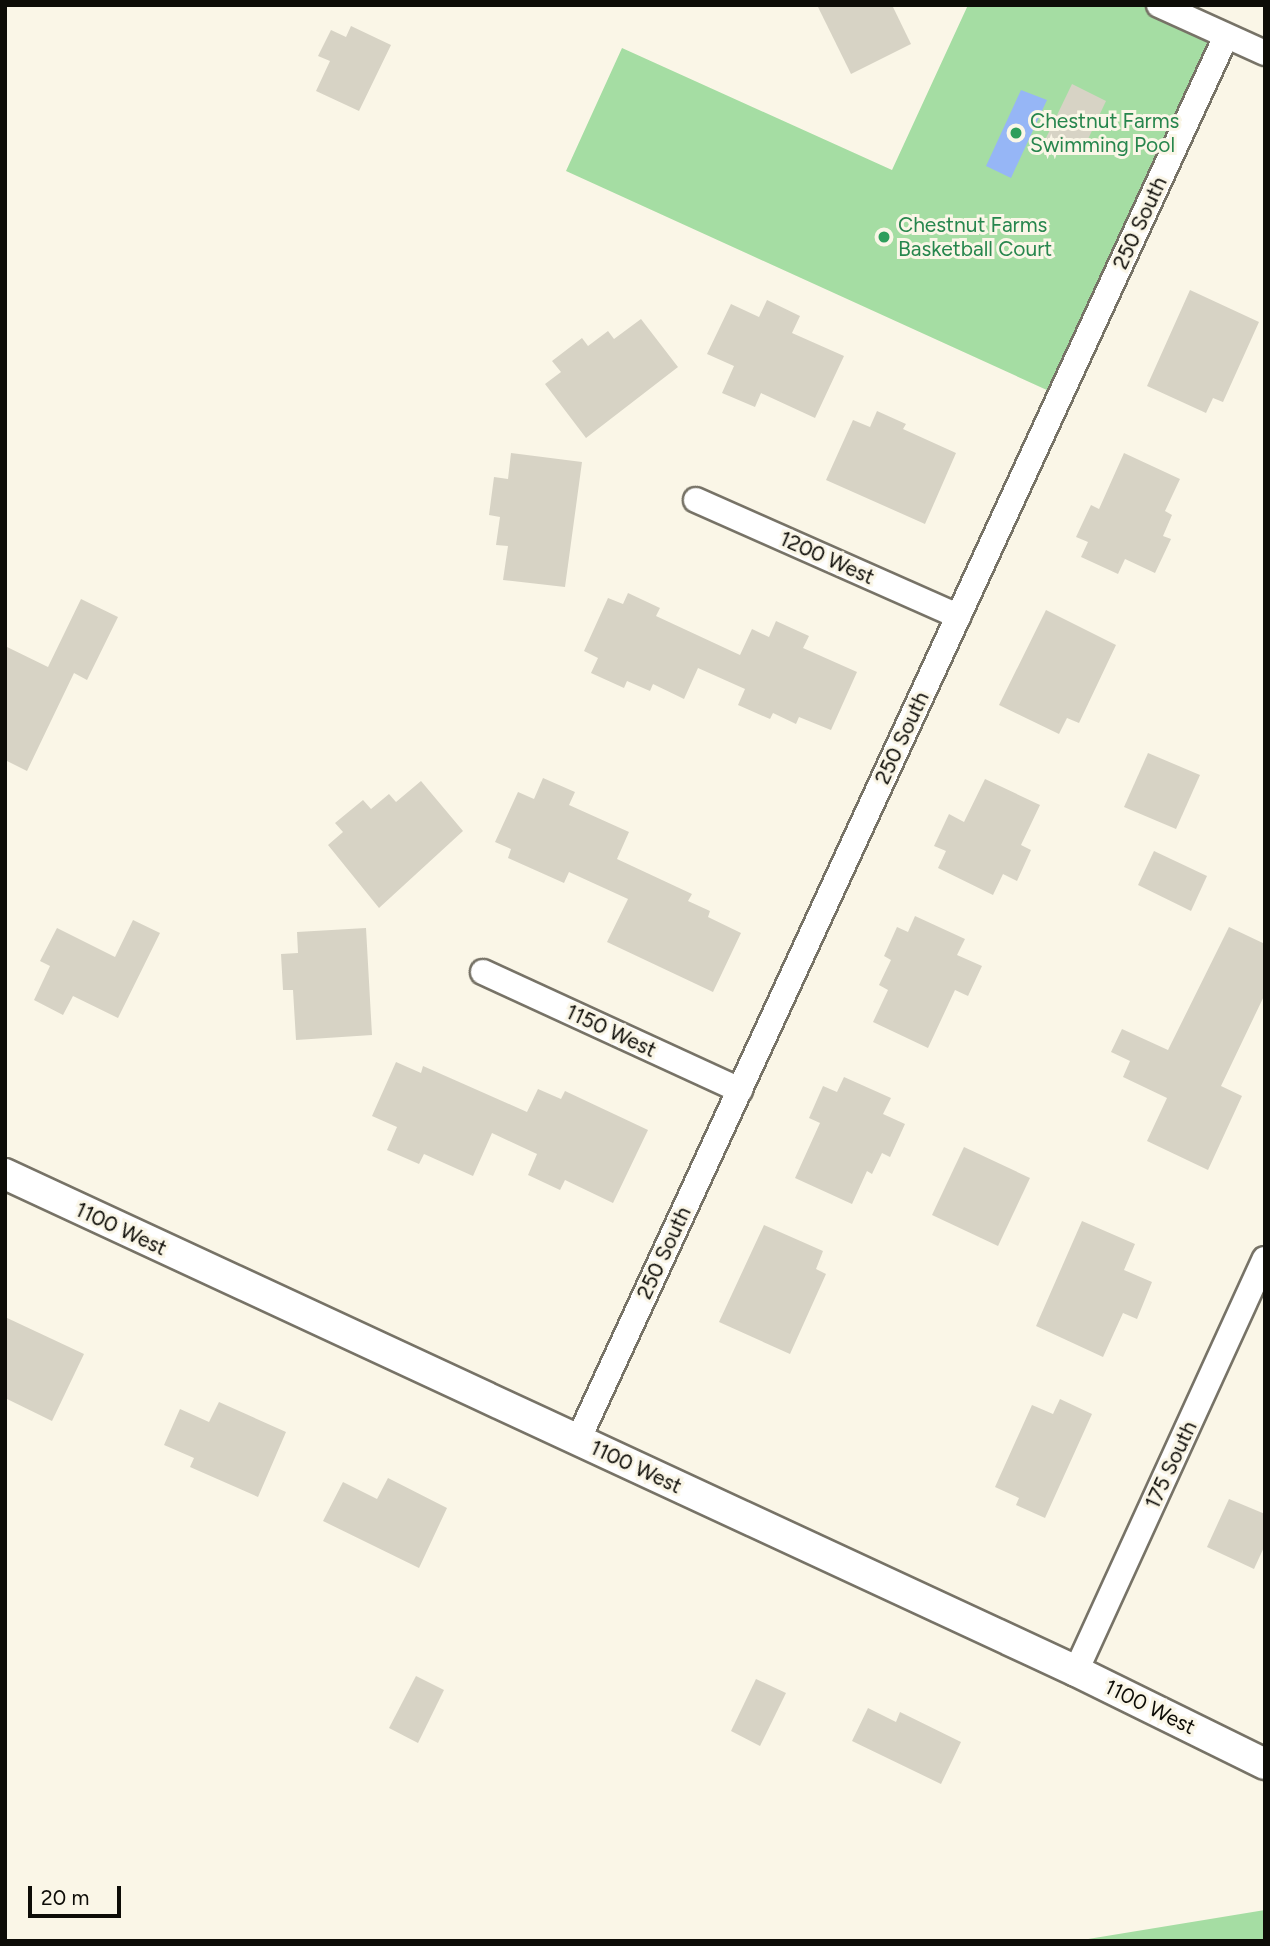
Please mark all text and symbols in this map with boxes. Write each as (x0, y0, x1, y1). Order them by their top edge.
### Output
place label: Chestnut Farms Swimming Pool (1030, 108, 1179, 158)
marker: Chestnut Farms Swimming Pool (1008, 125, 1024, 141)
street label: 250 South (1108, 173, 1172, 273)
place label: Chestnut Farms Basketball Court (898, 212, 1052, 262)
marker: Chestnut Farms Basketball Court (876, 229, 892, 245)
street label: 1200 West (776, 526, 878, 590)
street label: 250 South (870, 688, 934, 788)
street label: 1150 West (562, 999, 660, 1063)
street label: 1100 West (71, 1197, 171, 1261)
street label: 250 South (632, 1203, 696, 1303)
street label: 175 South (1140, 1417, 1202, 1513)
street label: 1100 West (586, 1435, 686, 1499)
street label: 1100 West (1100, 1674, 1200, 1740)
scale bar (32, 1872, 124, 1916)
text: 20 m (41, 1885, 89, 1910)

